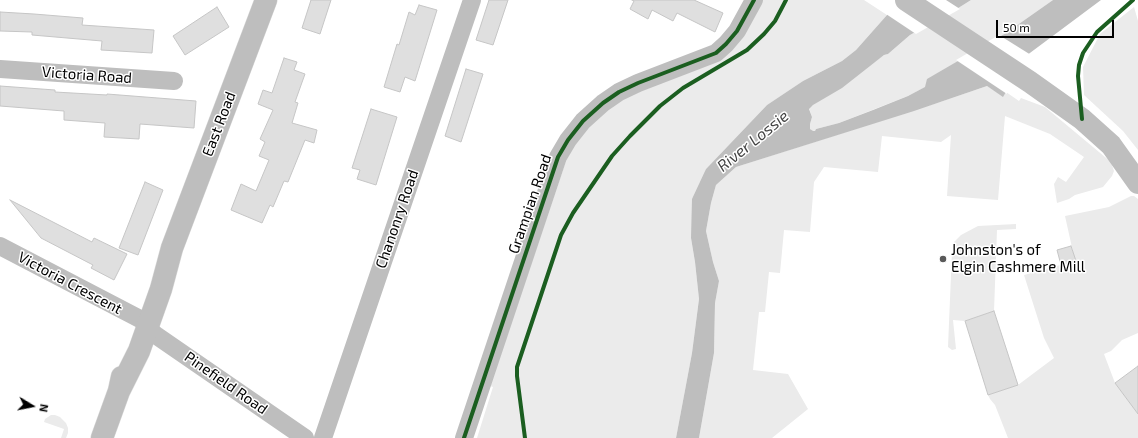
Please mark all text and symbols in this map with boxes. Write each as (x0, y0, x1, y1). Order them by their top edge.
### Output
scale bar (998, 12, 1116, 38)
text: 50 m (1003, 20, 1030, 34)
street label: Victoria Road (41, 63, 133, 87)
street label: East Road (198, 89, 240, 159)
water label: River Lossie (713, 106, 793, 176)
street label: Grampian Road (505, 152, 555, 256)
street label: Chanonry Road (372, 167, 422, 271)
place label: Johnston's of Elgin Cashmere Mill (951, 241, 1085, 276)
street label: Victoria Crescent (15, 248, 125, 318)
marker: Johnston's of Elgin Cashmere Mill (938, 254, 948, 264)
street label: Pinefield Road (181, 348, 271, 418)
north arrow (12, 386, 52, 426)
text: N (37, 403, 51, 413)

